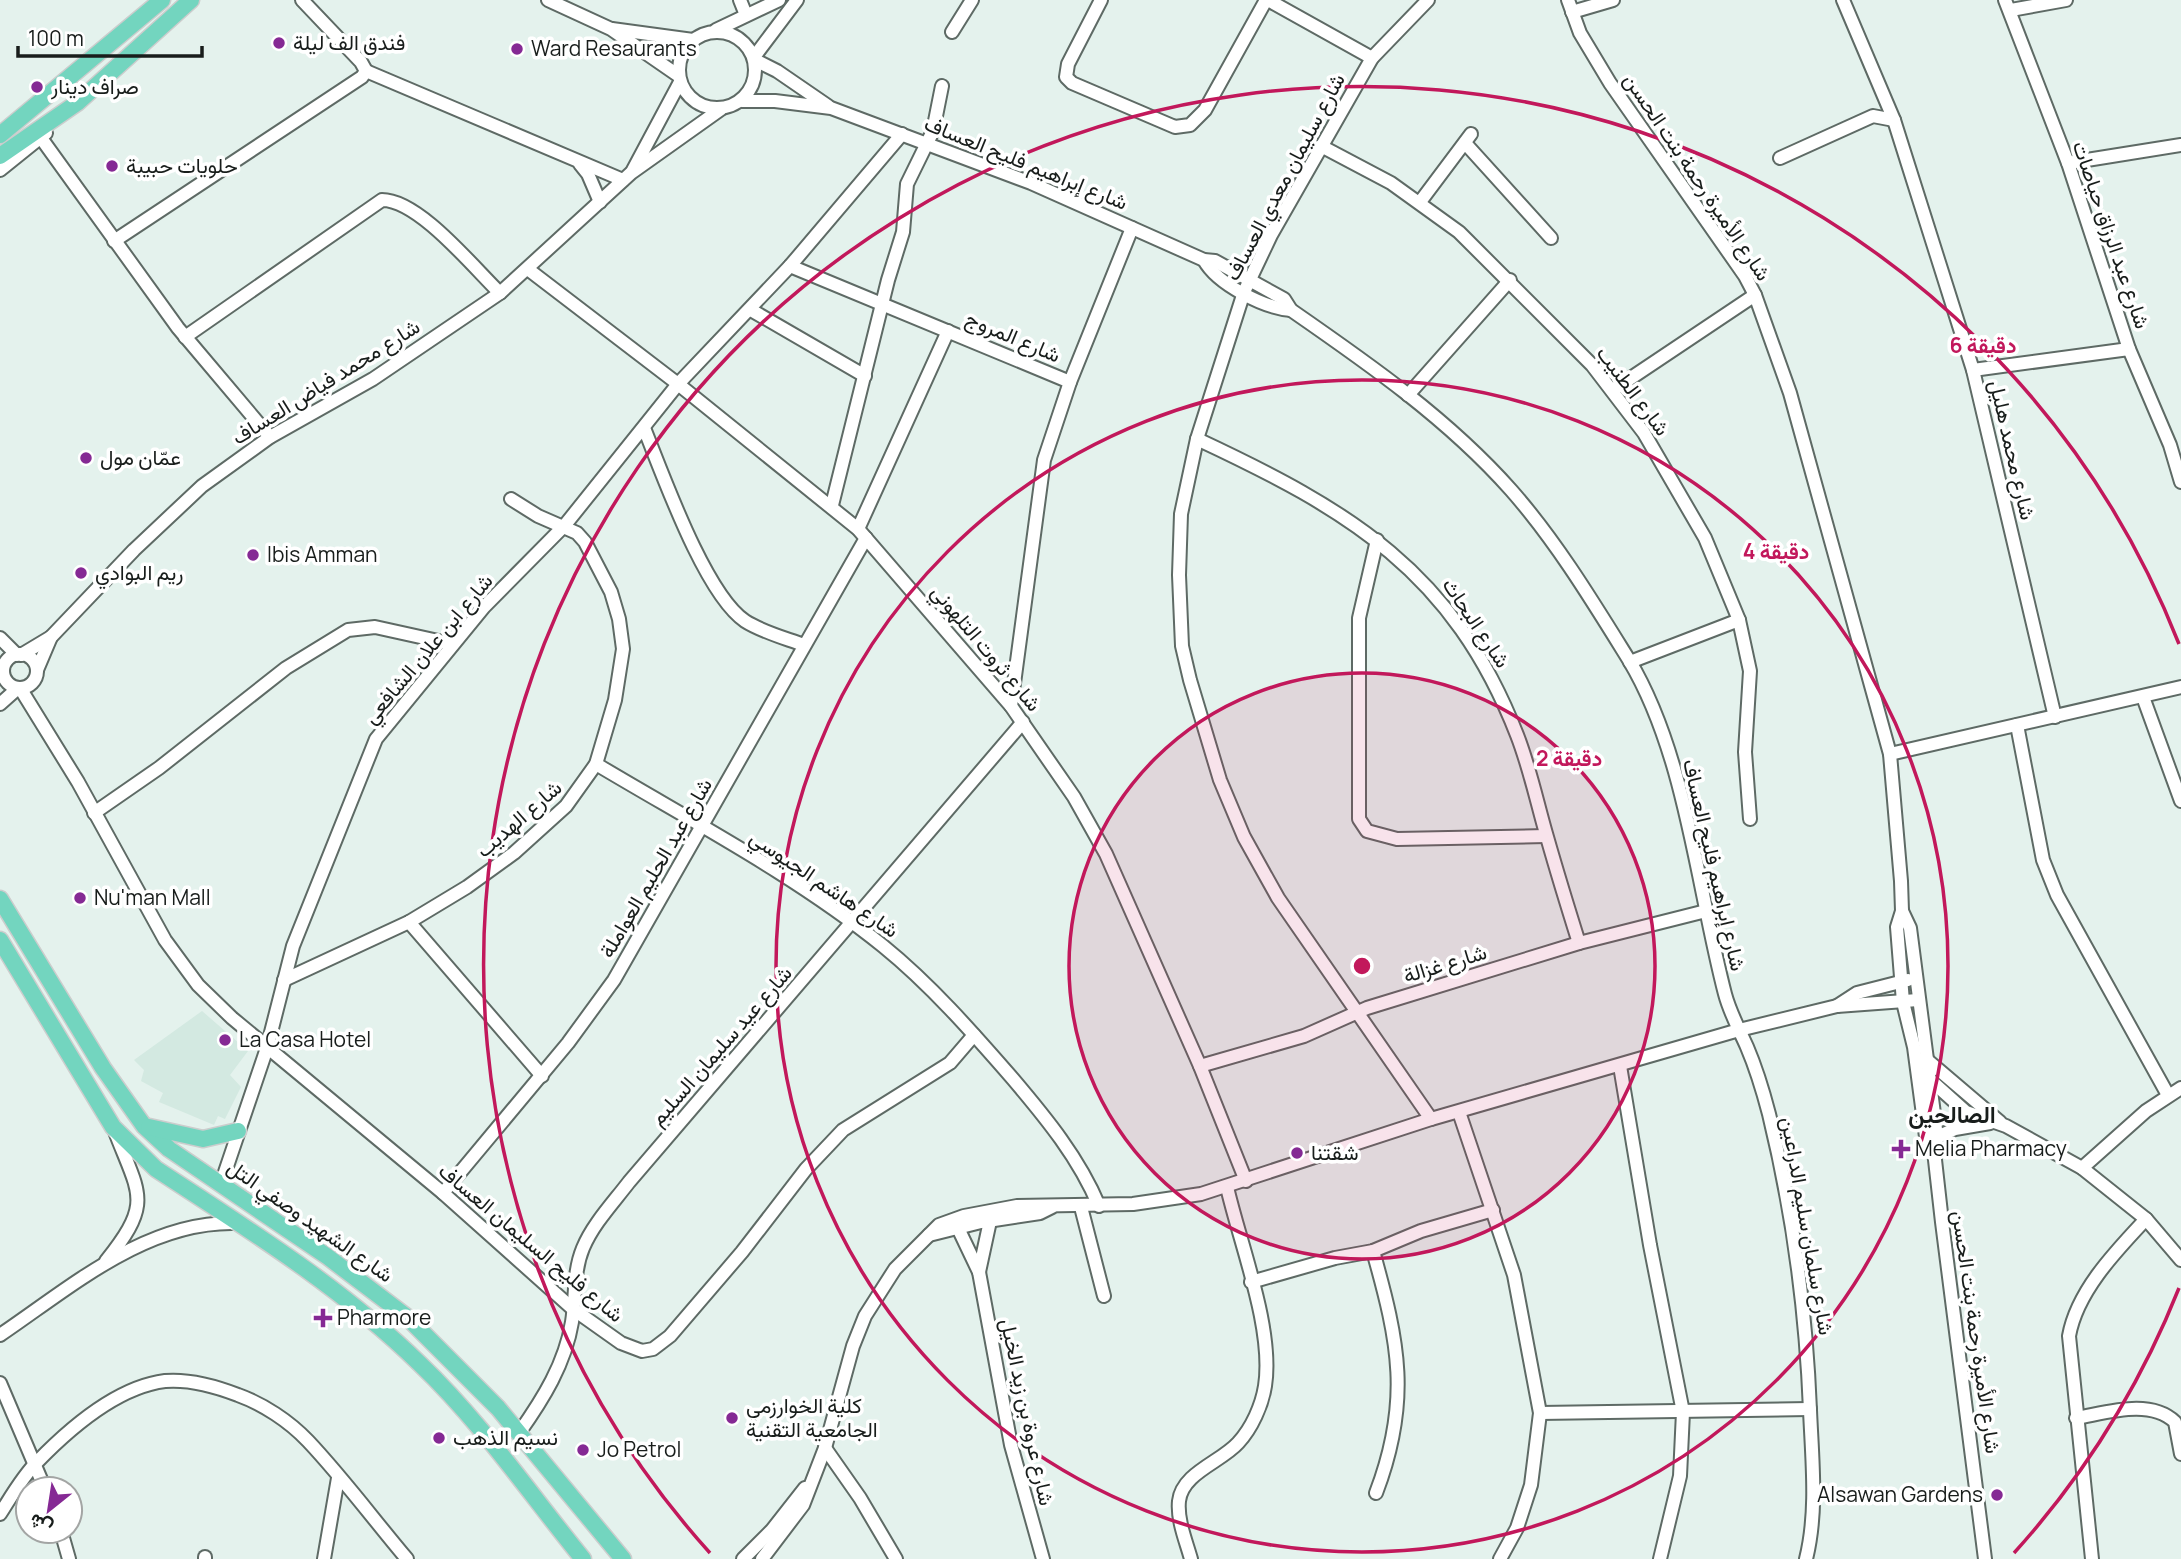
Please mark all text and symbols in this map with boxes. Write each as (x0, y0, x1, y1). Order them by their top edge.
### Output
scale bar (18, 14, 201, 58)
text: 100 m (28, 24, 84, 52)
place label: فندق الف ليلة (293, 28, 405, 56)
place label: Ward Resaurants (531, 34, 697, 62)
marker: فندق الف ليلة (271, 35, 287, 51)
marker: Ward Resaurants (509, 41, 525, 57)
street label: شارع الأميرة رحمة بنت الحسن (1617, 67, 1778, 286)
street label: شارع سليمان معدي العساف (1218, 68, 1354, 287)
place label: صراف دينار (50, 72, 139, 100)
marker: صراف دينار (29, 79, 45, 95)
street label: شارع إبراهيم فليح العساف (920, 108, 1132, 217)
street label: شارع عبد الرزاق حياصات (2066, 137, 2157, 333)
place label: حلويات حبيبة (126, 151, 238, 179)
marker: حلويات حبيبة (104, 158, 120, 174)
street label: شارع المروج (961, 304, 1065, 370)
street label: شارع محمد فياض العساف (226, 312, 425, 451)
text: 6 دقيقة (1950, 331, 2016, 359)
street label: شارع الطنيب (1590, 340, 1677, 442)
street label: شارع محمد هليل (1982, 377, 2043, 523)
place label: عمّان مول (100, 443, 181, 471)
marker: عمّان مول (78, 450, 94, 466)
text: 4 دقيقة (1743, 537, 1809, 565)
place label: Ibis Amman (267, 540, 378, 568)
marker: Ibis Amman (245, 547, 261, 563)
place label: ريم البوادي (95, 558, 184, 590)
marker: ريم البوادي (73, 565, 89, 581)
street label: شارع ابن علان الشافعي (356, 567, 502, 732)
street label: شارع البحاث (1436, 572, 1517, 673)
street label: شارع ثروت التلهوني (922, 578, 1048, 719)
text: 2 دقيقة (1536, 744, 1602, 772)
street label: شارع إبراهيم فليح العساف (1676, 756, 1753, 974)
street label: شارع الهديب (470, 773, 568, 864)
street label: شارع عبد الحليم العواملة (592, 773, 719, 963)
street label: شارع هاشم الجيوسي (742, 823, 905, 947)
place label: Nu'man Mall (94, 883, 211, 911)
marker: Nu'man Mall (72, 890, 88, 906)
street label: شارع غزالة (1400, 937, 1490, 990)
centre of rings (1350, 954, 1374, 978)
street label: شارع عيد سليمان السليم (643, 959, 798, 1132)
place label: La Casa Hotel (239, 1025, 371, 1053)
marker: La Casa Hotel (217, 1032, 233, 1048)
district label: الصالحين (1908, 1098, 1996, 1130)
street label: شارع سلمان سليم الدراعين (1774, 1115, 1841, 1337)
place label: Melia Pharmacy (1915, 1134, 2067, 1162)
place label: شقتنا (1311, 1138, 1359, 1166)
marker: Melia Pharmacy (1893, 1141, 1909, 1157)
marker: شقتنا (1289, 1145, 1305, 1161)
street label: شارع الشهيد وصفي التل (220, 1152, 399, 1291)
street label: شارع فليح السليمان العساف (433, 1157, 630, 1329)
street label: شارع الأميرة رحمة بنت الحسن (1945, 1209, 2008, 1455)
place label: Pharmore (337, 1303, 431, 1331)
marker: Pharmore (315, 1310, 331, 1326)
street label: شارع عروة بن زيد الخيل (993, 1316, 1062, 1508)
place label: كلية الخوارزمي الجامعية التقنية (746, 1391, 878, 1443)
marker: كلية الخوارزمي الجامعية التقنية (724, 1410, 740, 1426)
place label: نسيم الذهب (453, 1423, 558, 1452)
marker: نسيم الذهب (431, 1430, 447, 1446)
place label: Jo Petrol (597, 1435, 681, 1463)
marker: Jo Petrol (575, 1442, 591, 1458)
north arrow (14, 1475, 84, 1545)
place label: Alsawan Gardens (1817, 1480, 1983, 1508)
marker: Alsawan Gardens (1989, 1487, 2005, 1503)
text: ش (24, 1508, 57, 1542)

